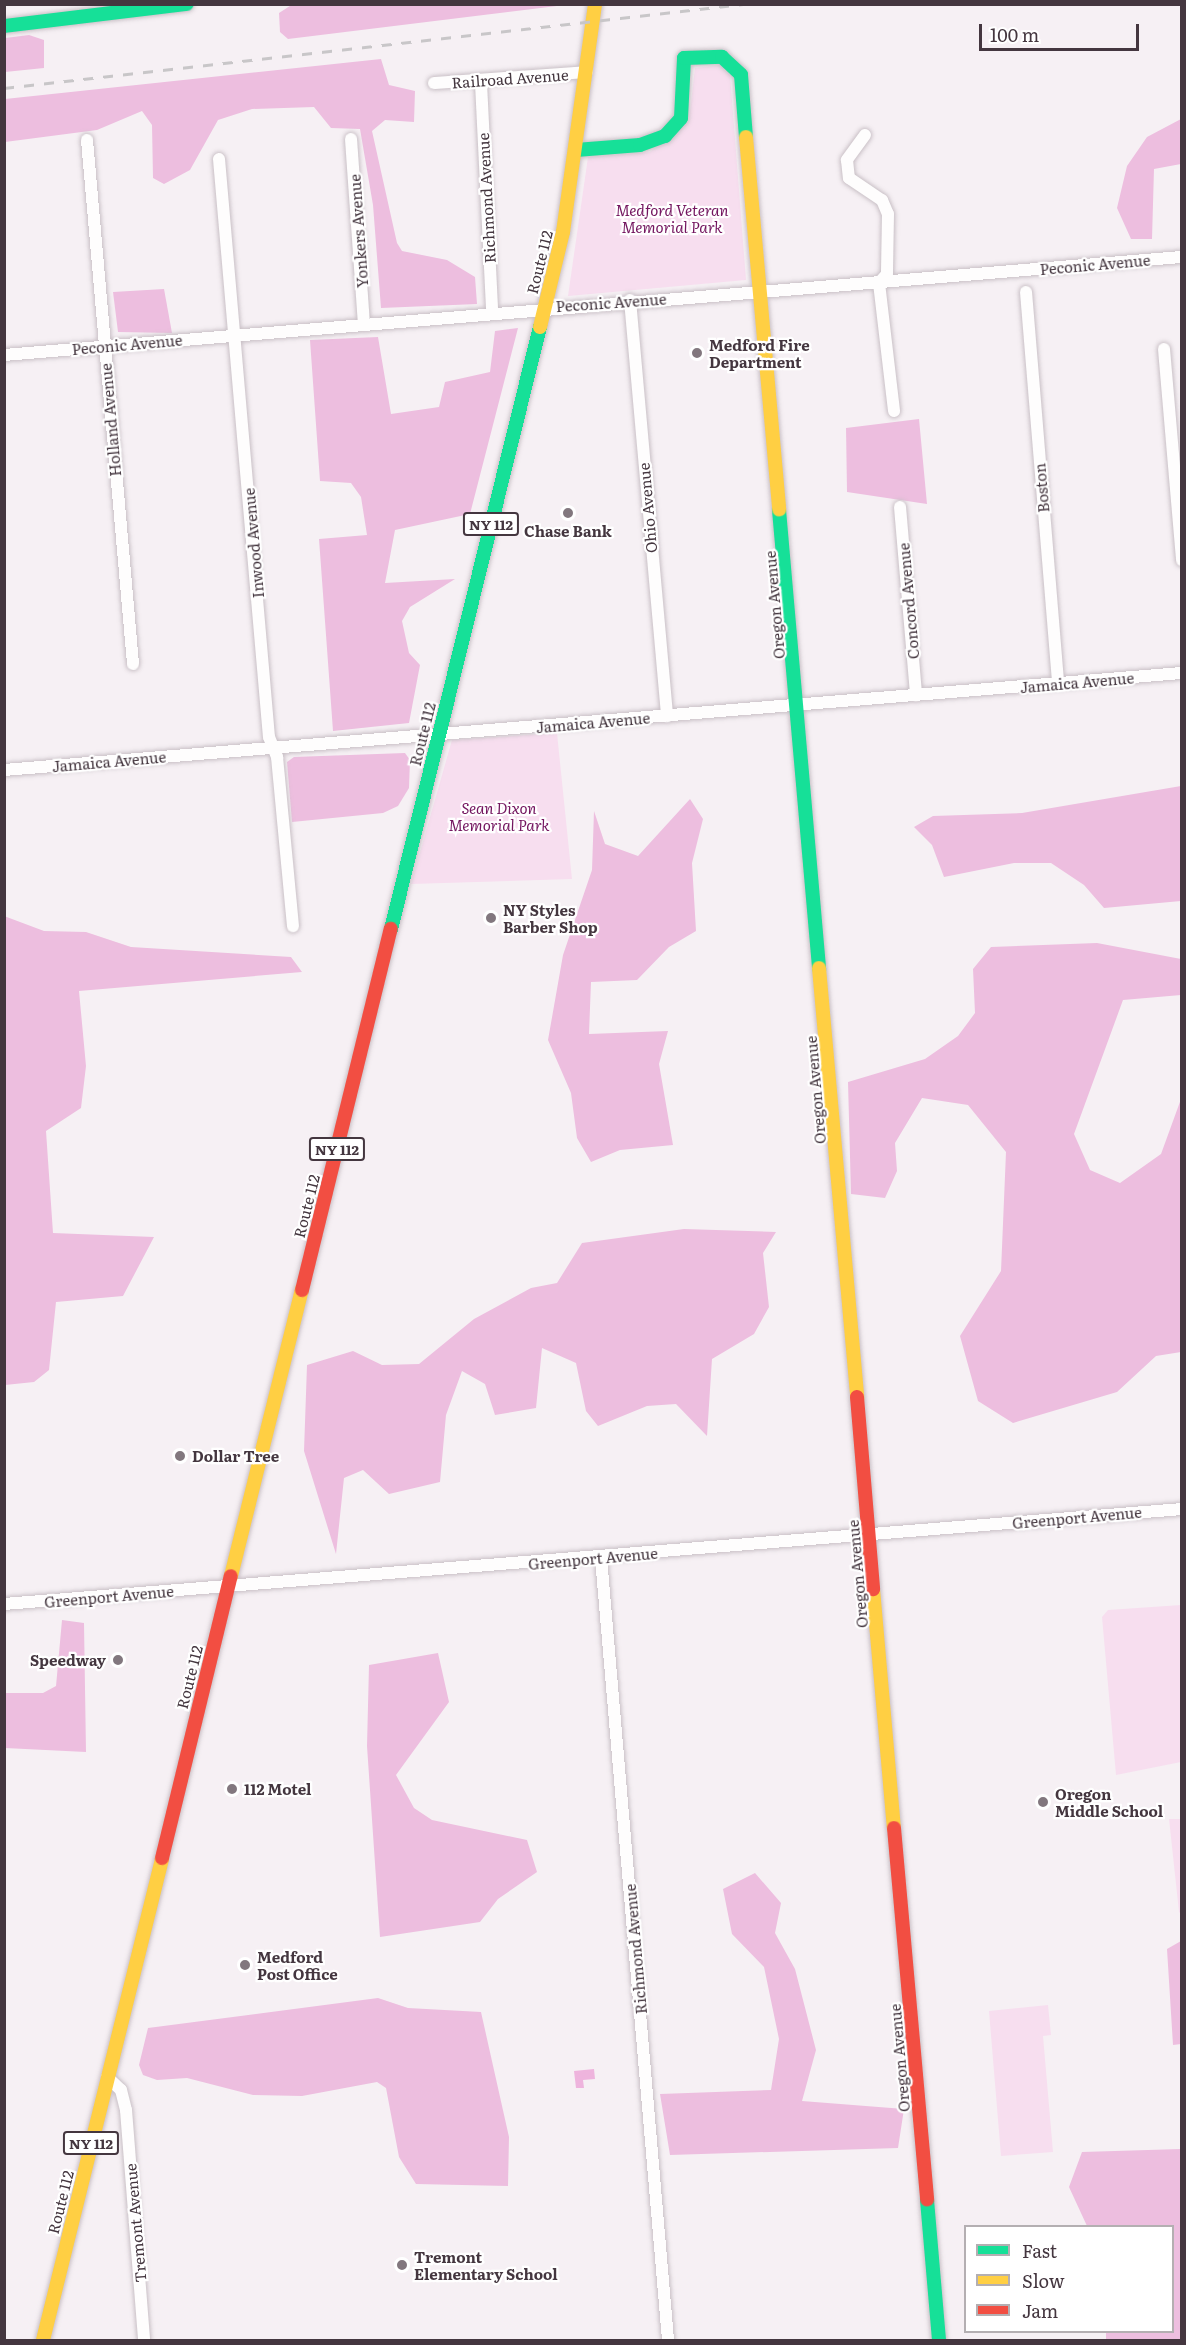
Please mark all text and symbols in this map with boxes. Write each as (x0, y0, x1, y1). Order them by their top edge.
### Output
scale bar (982, 12, 1142, 50)
text: 100 m (990, 21, 1039, 48)
street label: Railroad Avenue (451, 65, 569, 91)
street label: Richmond Avenue (474, 132, 498, 264)
street label: Yonkers Avenue (345, 173, 371, 289)
park label: Medford Veteran Memorial Park (615, 200, 729, 235)
street label: Route 112 (522, 228, 556, 296)
street label: Peconic Avenue (1039, 250, 1151, 278)
street label: Peconic Avenue (555, 289, 667, 315)
street label: Peconic Avenue (71, 330, 183, 358)
place label: Medford Fire Department (709, 335, 810, 370)
marker: Medford Fire Department (690, 346, 704, 360)
street label: Holland Avenue (96, 363, 124, 477)
street label: Ohio Avenue (634, 462, 660, 554)
street label: Boston (1030, 462, 1052, 514)
street label: Inwood Avenue (239, 487, 267, 599)
marker: Chase Bank (561, 506, 575, 520)
road number: NY 112 (462, 513, 520, 535)
place label: Chase Bank (524, 522, 612, 540)
street label: Concord Avenue (894, 542, 922, 660)
street label: Oregon Avenue (760, 550, 788, 660)
street label: Jamaica Avenue (1019, 668, 1135, 696)
street label: Route 112 (405, 700, 439, 768)
street label: Jamaica Avenue (535, 708, 651, 736)
street label: Jamaica Avenue (51, 747, 167, 775)
park label: Sean Dixon Memorial Park (449, 798, 549, 833)
place label: NY Styles Barber Shop (503, 900, 598, 935)
marker: NY Styles Barber Shop (484, 911, 498, 925)
street label: Oregon Avenue (801, 1035, 829, 1145)
road number: NY 112 (308, 1138, 366, 1160)
street label: Route 112 (289, 1172, 323, 1240)
place label: Dollar Tree (192, 1447, 279, 1465)
marker: Dollar Tree (173, 1449, 187, 1463)
street label: Greenport Avenue (1011, 1502, 1143, 1532)
street label: Oregon Avenue (843, 1519, 871, 1629)
street label: Greenport Avenue (527, 1543, 659, 1573)
street label: Greenport Avenue (43, 1581, 175, 1611)
street label: Route 112 (172, 1643, 206, 1711)
place label: Speedway (30, 1651, 106, 1669)
marker: Speedway (111, 1653, 125, 1667)
place label: 112 Motel (244, 1780, 312, 1798)
marker: 112 Motel (225, 1782, 239, 1796)
place label: Oregon Middle School (1055, 1784, 1163, 1819)
marker: Oregon Middle School (1036, 1795, 1050, 1809)
street label: Richmond Avenue (620, 1883, 650, 2015)
place label: Medford Post Office (257, 1947, 338, 1982)
marker: Medford Post Office (238, 1958, 252, 1972)
street label: Oregon Avenue (885, 2003, 913, 2113)
road number: NY 112 (62, 2132, 119, 2154)
street label: Tremont Avenue (121, 2163, 149, 2283)
street label: Route 112 (43, 2168, 77, 2236)
legend (964, 2225, 1174, 2333)
text: Fast (1022, 2237, 1057, 2264)
place label: Tremont Elementary School (414, 2247, 558, 2282)
marker: Tremont Elementary School (395, 2258, 409, 2272)
text: Slow (1022, 2267, 1064, 2294)
text: Jam (1022, 2297, 1058, 2324)

